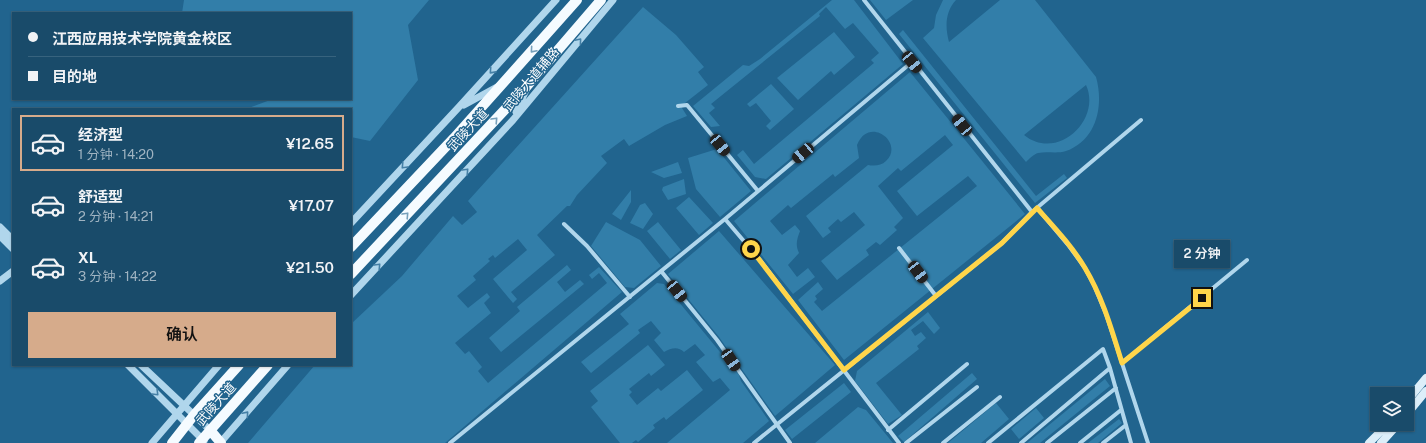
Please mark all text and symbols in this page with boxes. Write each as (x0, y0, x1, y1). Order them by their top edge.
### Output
text: 江西应用技术学院黄金校区 (52, 30, 232, 47)
one-way arrow (574, 38, 581, 46)
street label: 武陵大道辅路 (500, 44, 562, 114)
one-way arrow (531, 46, 538, 53)
car (900, 49, 924, 75)
one-way arrow (489, 66, 497, 74)
text: 目的地 (52, 68, 97, 85)
street label: 武陵大道 (445, 106, 491, 154)
car (950, 112, 974, 138)
one-way arrow (490, 117, 498, 125)
icon: car (30, 125, 66, 161)
text: 经济型 (78, 126, 123, 143)
car (708, 132, 732, 158)
text: ¥12.65 (286, 135, 334, 152)
car (790, 141, 816, 165)
text: 1 分钟 · 14:20 (78, 147, 154, 162)
one-way arrow (402, 162, 409, 169)
one-way arrow (461, 168, 469, 176)
icon: car (30, 187, 66, 223)
text: 舒适型 (78, 188, 123, 205)
text: ¥17.07 (289, 197, 334, 214)
text: 2 分钟 · 14:21 (78, 209, 154, 224)
one-way arrow (402, 212, 409, 220)
route start (742, 240, 760, 258)
callout: 2 分钟 (1174, 240, 1230, 268)
text: 2 分钟 (1183, 246, 1221, 261)
icon: car (30, 249, 66, 285)
text: XL (78, 249, 97, 266)
text: ¥21.50 (286, 259, 334, 276)
car (906, 259, 930, 285)
one-way arrow (373, 263, 380, 271)
text: 3 分钟 · 14:22 (78, 269, 157, 284)
car (665, 278, 689, 304)
route end (1193, 289, 1211, 307)
button: 确认 (28, 312, 336, 358)
car (719, 347, 743, 373)
street label: 武陵大道 (193, 380, 239, 428)
map controls (1370, 387, 1414, 431)
button: layers (1370, 387, 1414, 431)
one-way arrow (151, 388, 159, 395)
one-way arrow (241, 411, 248, 418)

